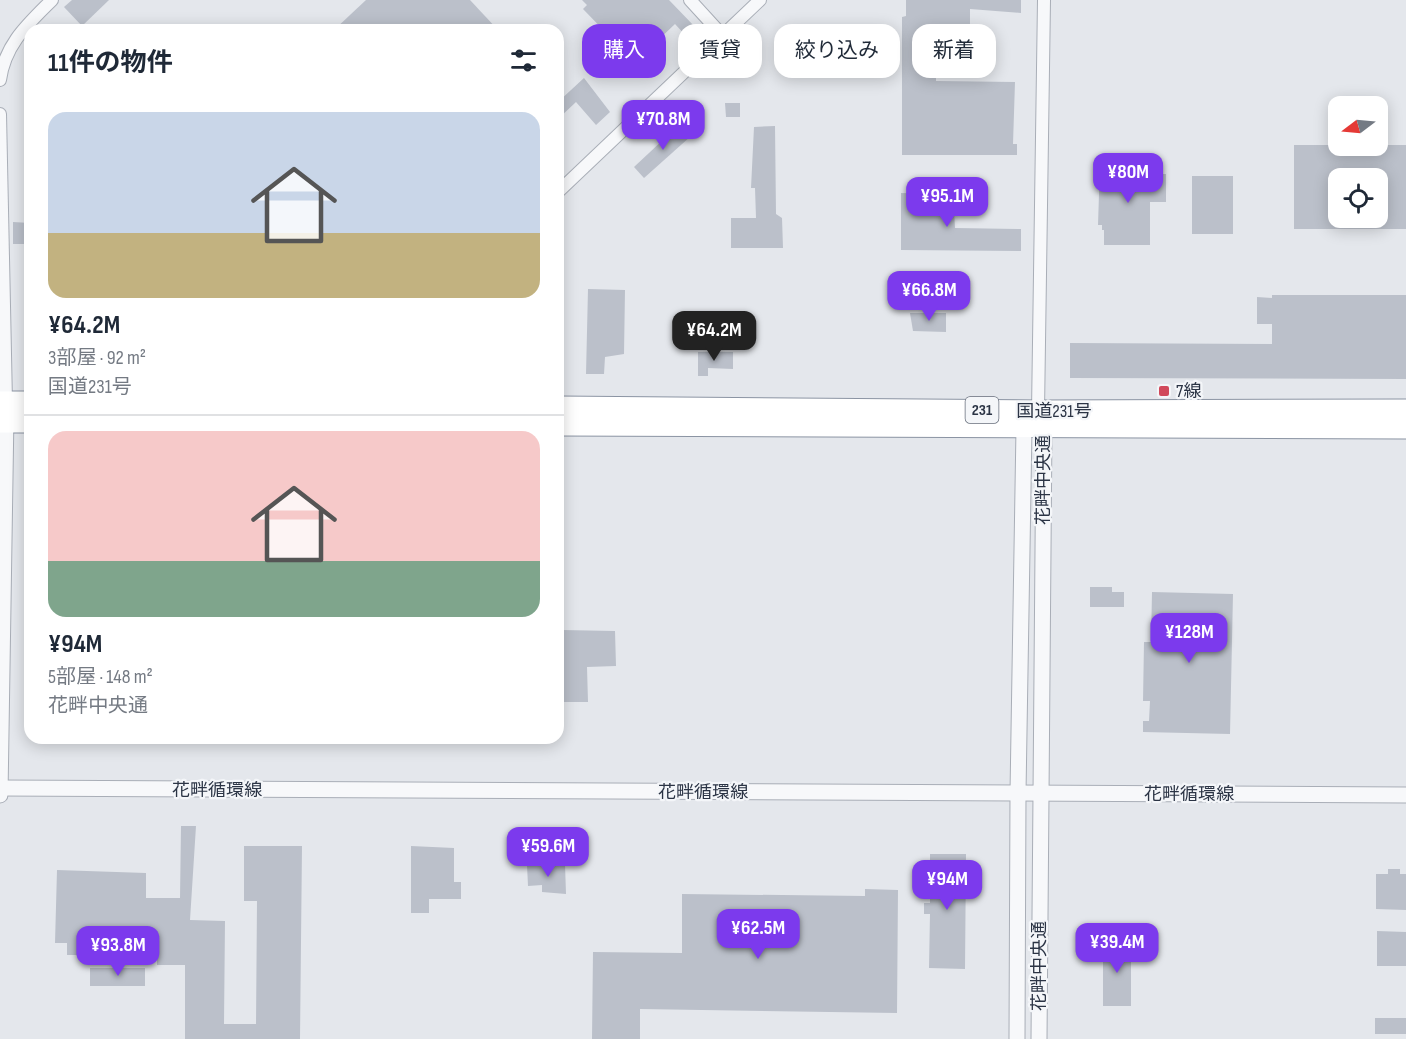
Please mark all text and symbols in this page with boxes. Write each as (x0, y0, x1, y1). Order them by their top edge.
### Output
chip: 購入 (582, 24, 666, 78)
chip: 賃貸 (678, 24, 762, 78)
chip: 絞り込み (774, 24, 900, 78)
chip: 新着 (912, 24, 996, 78)
icon: filters (507, 44, 540, 77)
text: 11件の物件 (48, 48, 172, 79)
north arrow (1328, 96, 1388, 156)
map controls (1328, 96, 1388, 228)
pin: ¥70.8M (614, 100, 712, 151)
text: ¥70.8M (636, 107, 690, 131)
icon: home (240, 151, 348, 259)
pin: ¥80M (1092, 153, 1164, 204)
text: ¥80M (1107, 160, 1149, 184)
button: locate (1328, 168, 1388, 228)
pin: ¥95.1M (898, 177, 996, 228)
text: ¥95.1M (920, 184, 974, 208)
pin: ¥66.8M (880, 271, 978, 322)
text: ¥66.8M (901, 278, 957, 302)
text: ¥64.2M (48, 310, 120, 341)
pin: ¥64.2M (665, 311, 763, 362)
text: ¥64.2M (686, 318, 742, 342)
text: 3部屋 · 92 m² (48, 346, 146, 370)
text: 国道231号 (48, 375, 132, 399)
place label: 7線 (1176, 381, 1201, 402)
marker: 7線 (1157, 384, 1171, 398)
road number: 231 (966, 397, 998, 423)
street label: 国道231号 (1016, 401, 1092, 422)
street label: 花畔中央通 (1033, 435, 1054, 525)
icon: home (240, 470, 348, 578)
pin: ¥128M (1147, 613, 1231, 664)
text: ¥128M (1164, 620, 1214, 644)
text: ¥94M (48, 629, 102, 660)
text: 5部屋 · 148 m² (48, 665, 153, 689)
text: 花畔中央通 (48, 694, 148, 718)
street label: 花畔循環線 (172, 780, 262, 801)
street label: 花畔循環線 (658, 782, 748, 803)
street label: 花畔循環線 (1144, 784, 1234, 805)
pin: ¥59.6M (499, 827, 597, 878)
text: ¥59.6M (521, 834, 575, 858)
pin: ¥94M (911, 860, 983, 911)
text: ¥94M (926, 867, 968, 891)
pin: ¥62.5M (709, 909, 807, 960)
text: ¥62.5M (731, 916, 785, 940)
street label: 花畔中央通 (1029, 921, 1050, 1011)
pin: ¥39.4M (1068, 923, 1166, 974)
pin: ¥93.8M (69, 926, 167, 977)
text: ¥39.4M (1090, 930, 1145, 954)
text: ¥93.8M (90, 933, 146, 957)

